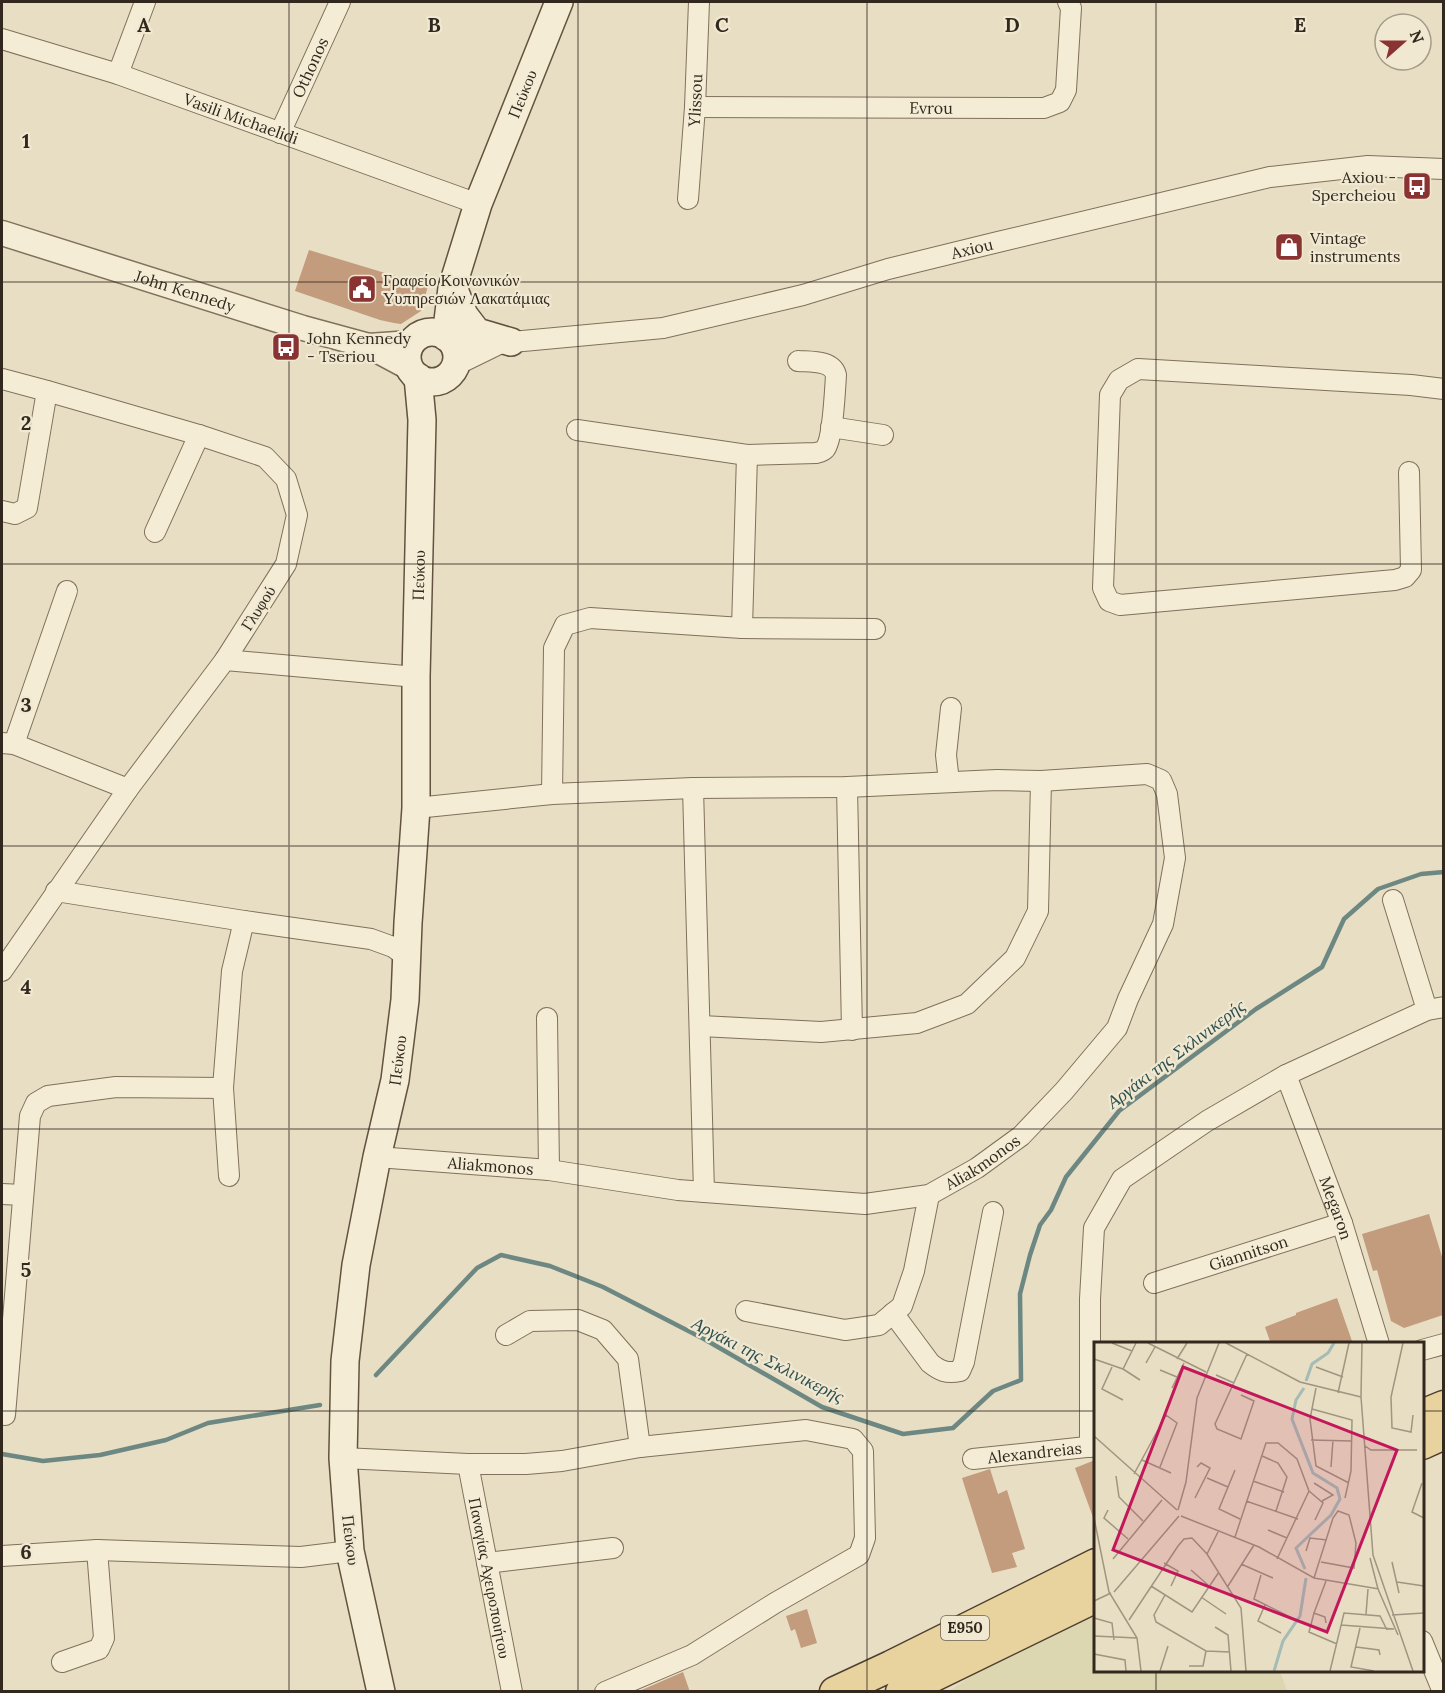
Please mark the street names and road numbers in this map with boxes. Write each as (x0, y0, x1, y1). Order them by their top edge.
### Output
street label: Othonos (287, 34, 332, 101)
street label: Πεύκου (504, 67, 541, 121)
street label: Ylissou (683, 73, 706, 129)
street label: Vasili Michaelidi (180, 88, 301, 148)
street label: Evrou (909, 98, 953, 118)
street label: Axiou (948, 234, 995, 263)
street label: John Kennedy (131, 265, 238, 316)
street label: Πεύκου (408, 550, 429, 601)
street label: Γλυφού (236, 582, 280, 634)
street label: Πεύκου (384, 1034, 410, 1087)
street label: Aliakmonos (941, 1130, 1024, 1194)
street label: Aliakmonos (446, 1152, 534, 1179)
street label: Megaron (1315, 1173, 1357, 1242)
street label: Giannitson (1206, 1231, 1291, 1275)
street label: Alexandreias (986, 1438, 1083, 1468)
street label: Παναγίας Αχειροποιήτου (465, 1496, 515, 1660)
street label: Πεύκου (338, 1514, 364, 1566)
road number: E950 (941, 1616, 989, 1640)

